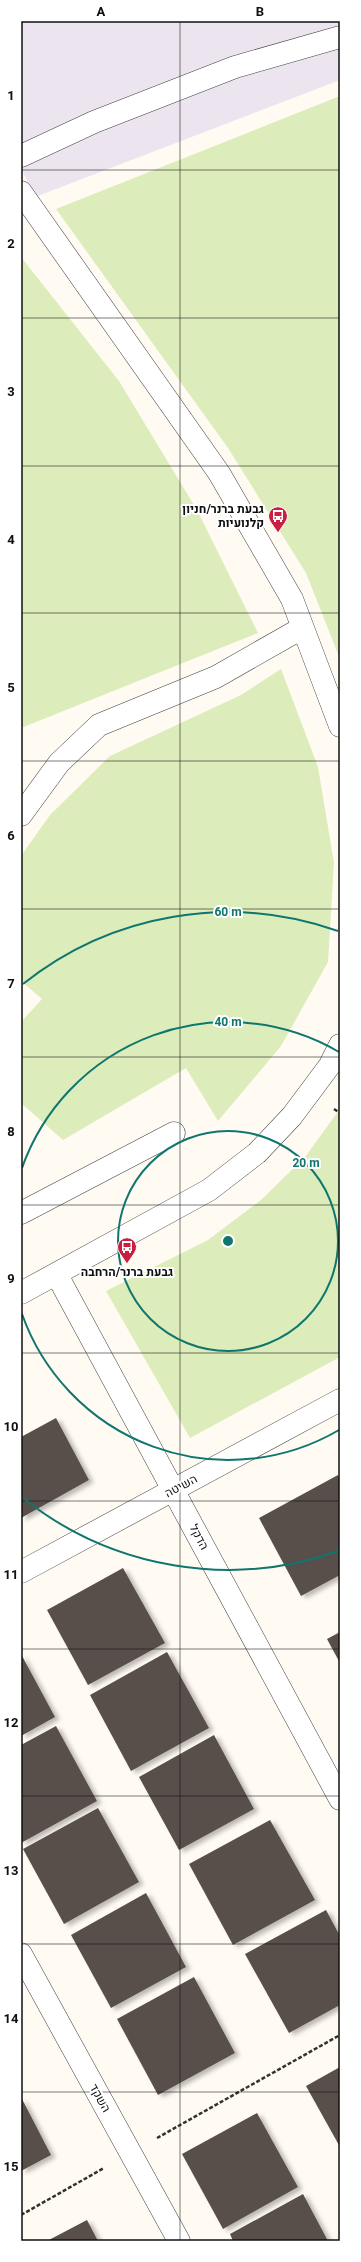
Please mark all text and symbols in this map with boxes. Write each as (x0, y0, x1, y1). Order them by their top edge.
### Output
text: A (97, 2, 106, 21)
text: B (256, 2, 264, 21)
text: 1 (7, 86, 15, 105)
text: 2 (7, 234, 15, 253)
text: 3 (7, 382, 15, 401)
place label: גבעת ברנר/חניון קלנועיות (182, 500, 264, 532)
bus stop icon: גבעת ברנר/חניון קלנועיות (267, 505, 289, 533)
text: 4 (7, 530, 15, 549)
text: 5 (7, 678, 15, 697)
text: 6 (7, 826, 15, 845)
text: 60 m (214, 903, 242, 921)
text: 7 (7, 974, 15, 993)
text: 40 m (214, 1013, 242, 1031)
text: 8 (7, 1122, 15, 1141)
text: 20 m (292, 1154, 320, 1172)
centre of rings (221, 1234, 235, 1248)
bus stop icon: גבעת ברנר/הרחבה (116, 1236, 138, 1264)
place label: גבעת ברנר/הרחבה (81, 1263, 173, 1281)
text: 9 (7, 1269, 15, 1288)
text: 10 (4, 1417, 18, 1436)
street label: השיטה (161, 1470, 201, 1502)
street label: הדקל (185, 1521, 213, 1553)
text: 11 (4, 1565, 18, 1584)
text: 12 (4, 1713, 18, 1732)
text: 13 (4, 1861, 18, 1880)
text: 14 (4, 2009, 19, 2028)
street label: השקד (85, 2080, 115, 2116)
text: 15 (4, 2157, 18, 2176)

